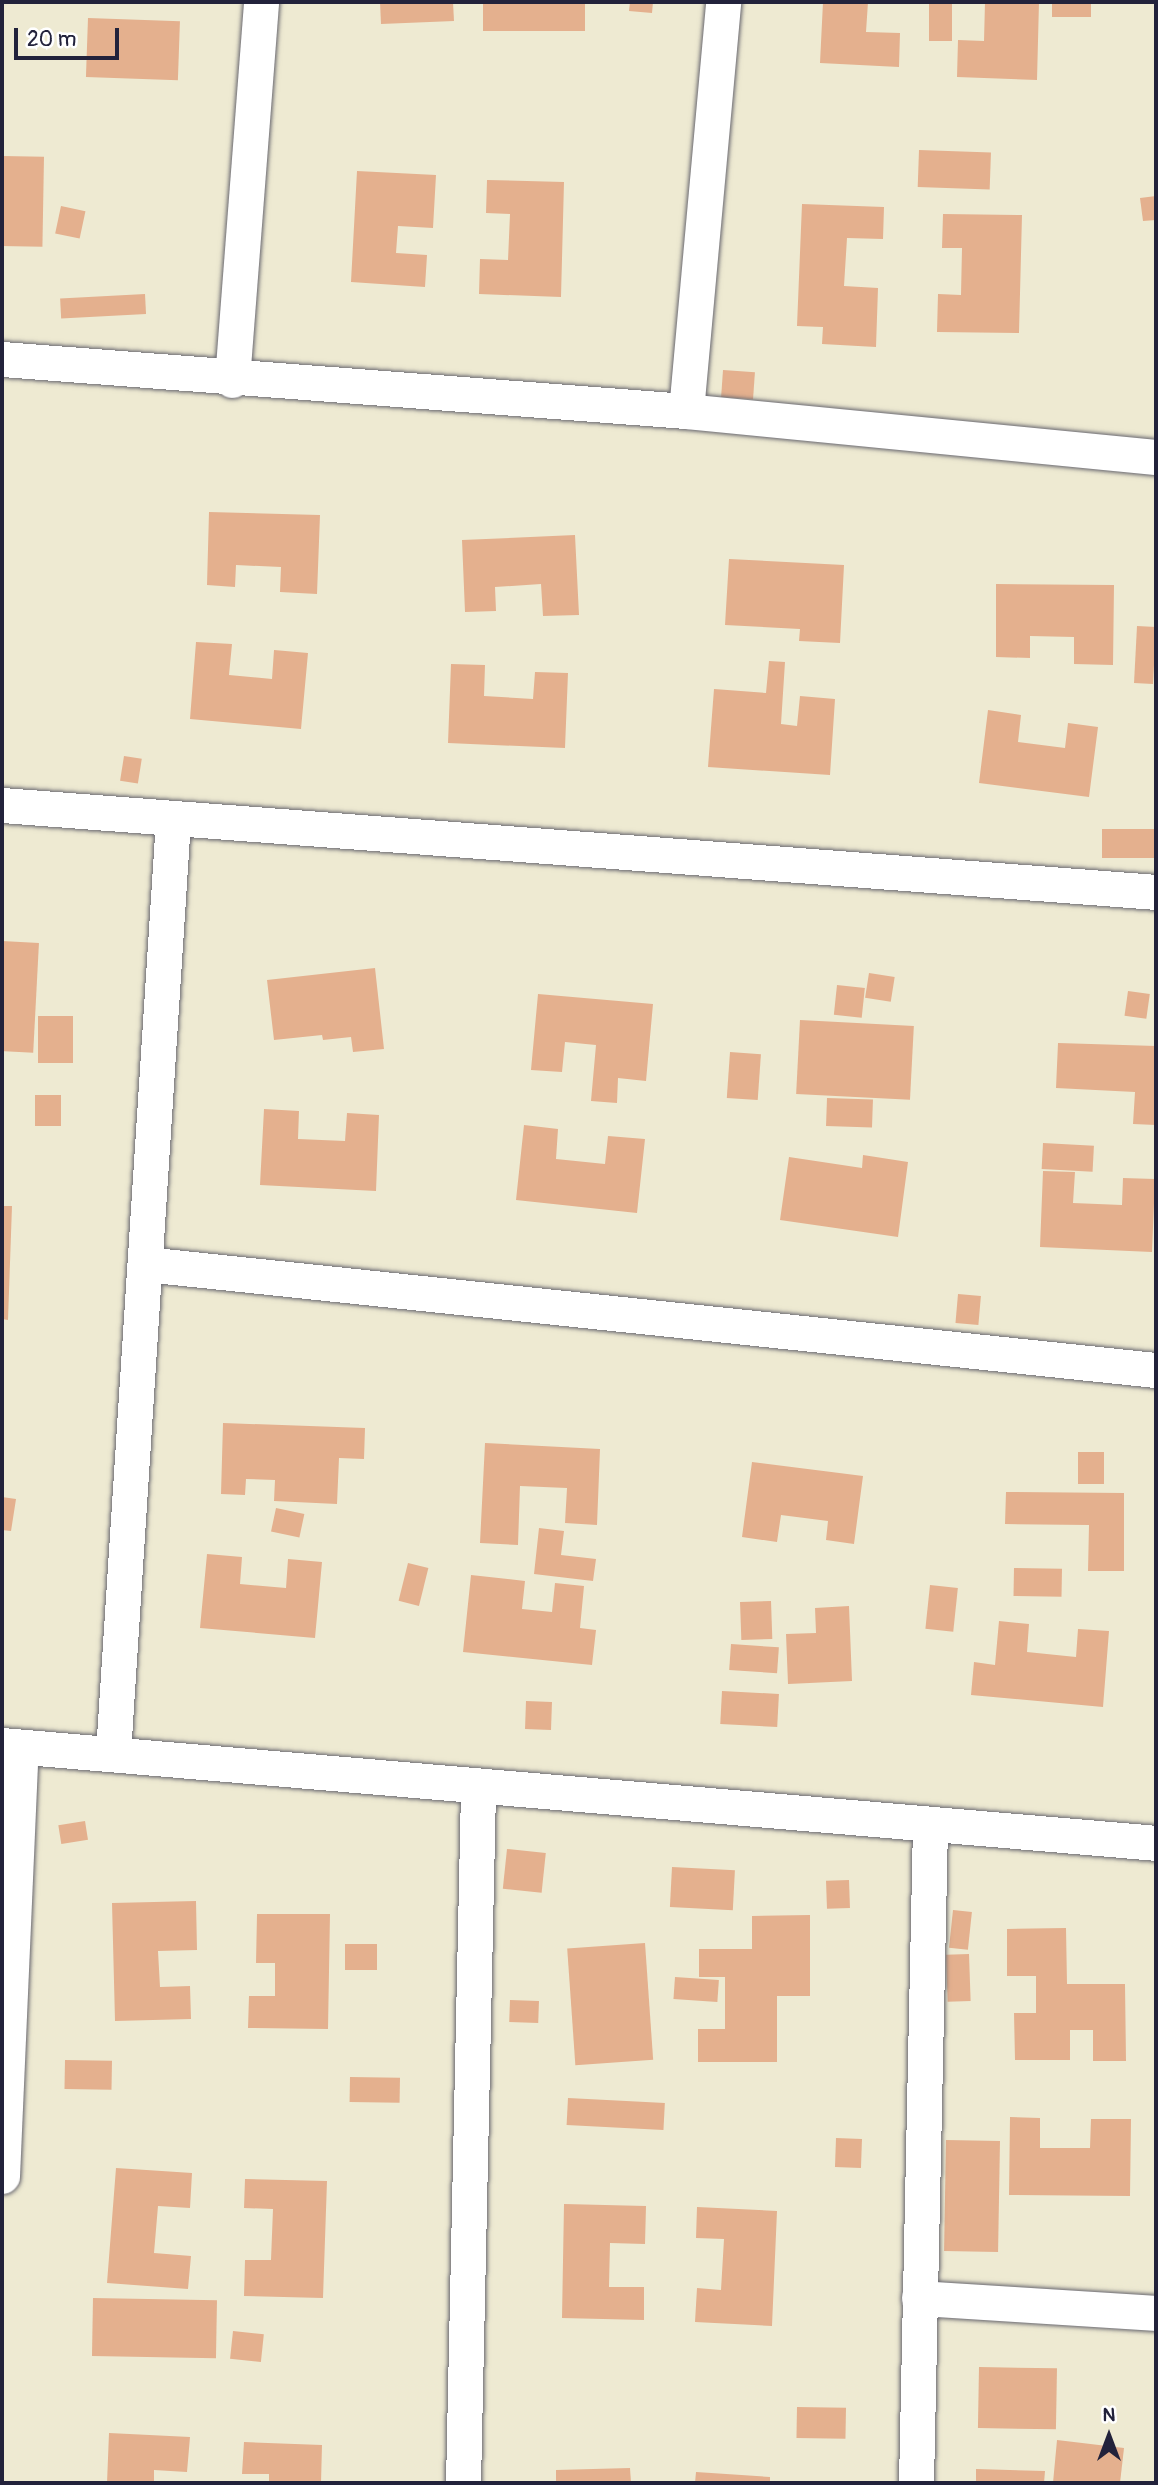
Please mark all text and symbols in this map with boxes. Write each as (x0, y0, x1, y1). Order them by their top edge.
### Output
scale bar (18, 14, 122, 58)
text: 20 m (27, 26, 76, 53)
north arrow (1074, 2401, 1144, 2471)
text: N (1103, 2403, 1115, 2427)

